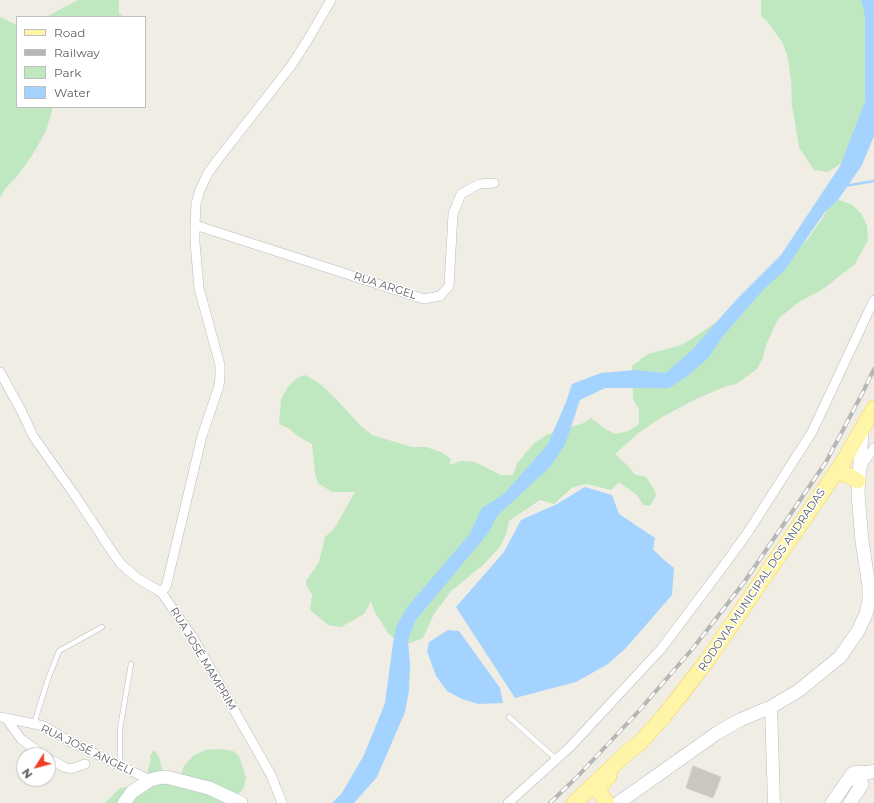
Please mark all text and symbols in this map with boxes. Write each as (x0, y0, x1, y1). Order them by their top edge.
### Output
legend (16, 16, 146, 108)
text: Road (54, 25, 85, 40)
text: Railway (54, 45, 100, 60)
text: Park (54, 65, 81, 80)
text: Water (54, 85, 90, 100)
street label: RUA ARGEL (352, 270, 418, 302)
street label: RODOVIA MUNICIPAL DOS ANDRADAS (696, 486, 828, 674)
street label: RUA JOSÉ MAMPRIM (167, 605, 239, 713)
street label: RUA JOSÉ ANGELI (38, 722, 136, 778)
north arrow (16, 747, 56, 787)
text: N (19, 766, 35, 781)

